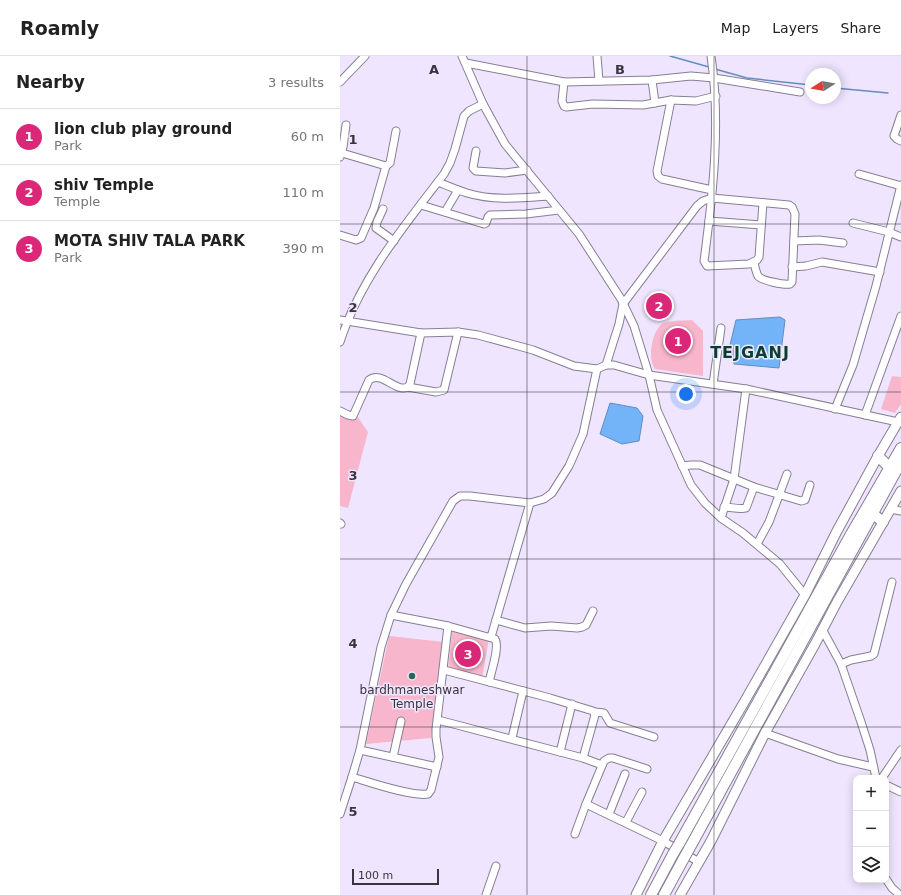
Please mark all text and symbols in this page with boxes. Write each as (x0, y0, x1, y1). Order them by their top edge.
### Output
text: Roamly (20, 17, 99, 39)
text: Map (721, 20, 750, 36)
text: Layers (772, 20, 819, 36)
text: Share (841, 20, 881, 36)
text: A (429, 62, 439, 77)
text: B (615, 62, 625, 77)
north arrow (805, 68, 841, 104)
text: Nearby (16, 72, 85, 92)
text: 3 results (268, 75, 324, 90)
text: lion club play ground (54, 120, 232, 138)
text: 1 (24, 129, 34, 144)
text: 60 m (291, 129, 324, 144)
text: 1 (348, 132, 358, 147)
text: Park (54, 138, 82, 153)
text: shiv Temple (54, 176, 154, 194)
text: 2 (24, 185, 34, 200)
text: 110 m (282, 185, 324, 200)
text: Temple (54, 194, 100, 209)
text: MOTA SHIV TALA PARK (54, 232, 245, 250)
text: 3 (24, 241, 34, 256)
text: 390 m (282, 241, 324, 256)
text: Park (54, 250, 82, 265)
pin: 2 (646, 291, 672, 321)
text: 2 (348, 300, 358, 315)
pin: 1 (665, 326, 691, 356)
district label: TEJGANJ (710, 343, 790, 362)
your location (676, 384, 696, 404)
text: 3 (348, 468, 358, 483)
text: 4 (348, 636, 358, 651)
pin: 3 (455, 639, 481, 669)
marker: bardhmaneshwar Temple (407, 671, 417, 681)
place label: bardhmaneshwar Temple (360, 683, 465, 711)
map controls (853, 775, 889, 883)
button: + (853, 775, 889, 811)
text: 5 (348, 804, 358, 819)
button: − (853, 811, 889, 847)
button: layers (853, 847, 889, 883)
scale bar (352, 867, 439, 886)
text: 100 m (358, 869, 393, 882)

